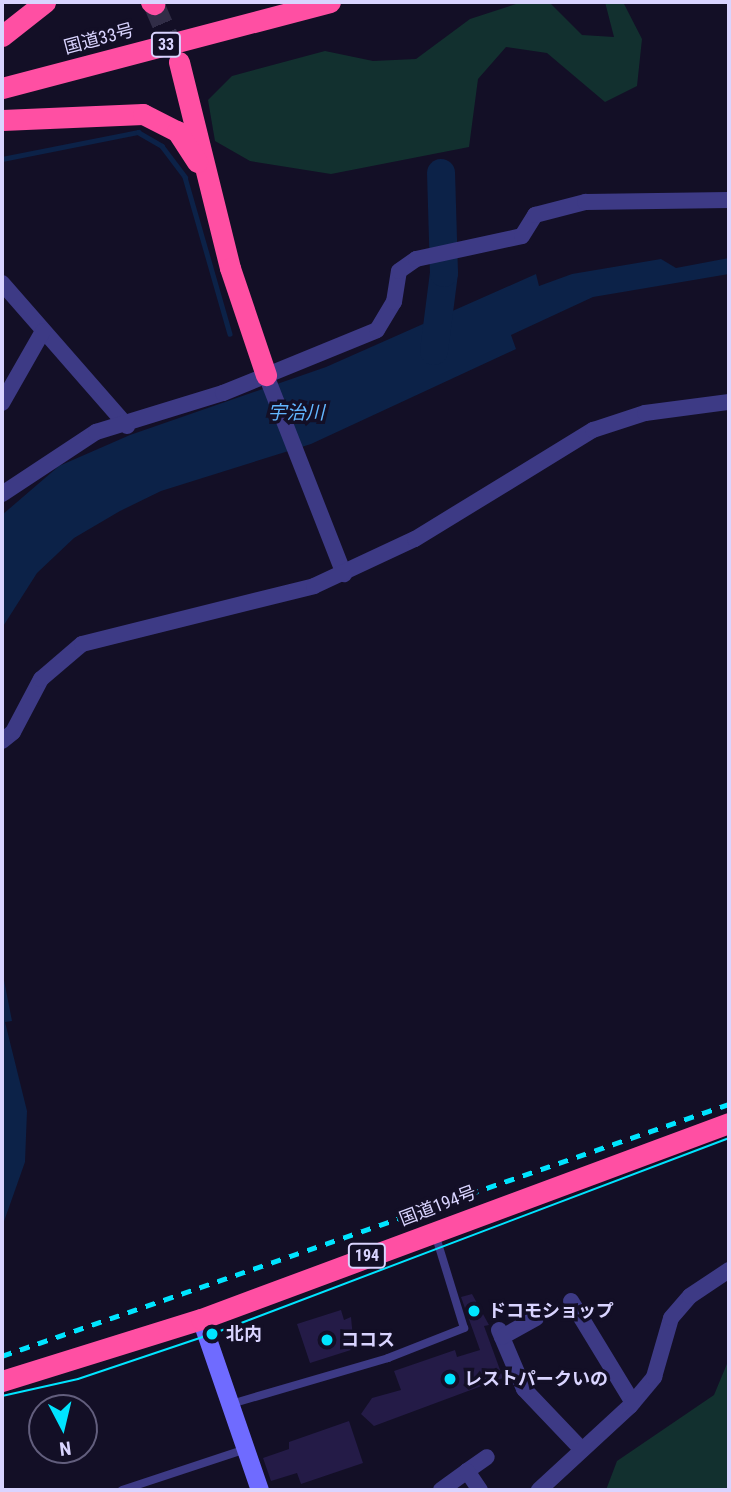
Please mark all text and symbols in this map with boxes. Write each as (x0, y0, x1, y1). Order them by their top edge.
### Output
street label: 国道33号 (62, 19, 136, 59)
road number: 33 (150, 32, 182, 58)
water label: 宇治川 (268, 402, 324, 424)
street label: 国道194号 (396, 1181, 480, 1231)
road number: 194 (348, 1244, 386, 1268)
place label: ドコモショップ (488, 1300, 614, 1322)
marker: ドコモショップ (466, 1303, 482, 1319)
place label: 北内 (226, 1323, 262, 1345)
marker: 北内 (204, 1326, 220, 1342)
place label: ココス (341, 1329, 395, 1351)
marker: ココス (319, 1332, 335, 1348)
place label: レストパークいの (464, 1368, 608, 1390)
marker: レストパークいの (442, 1371, 458, 1387)
north arrow (28, 1394, 98, 1464)
text: N (58, 1436, 73, 1460)

